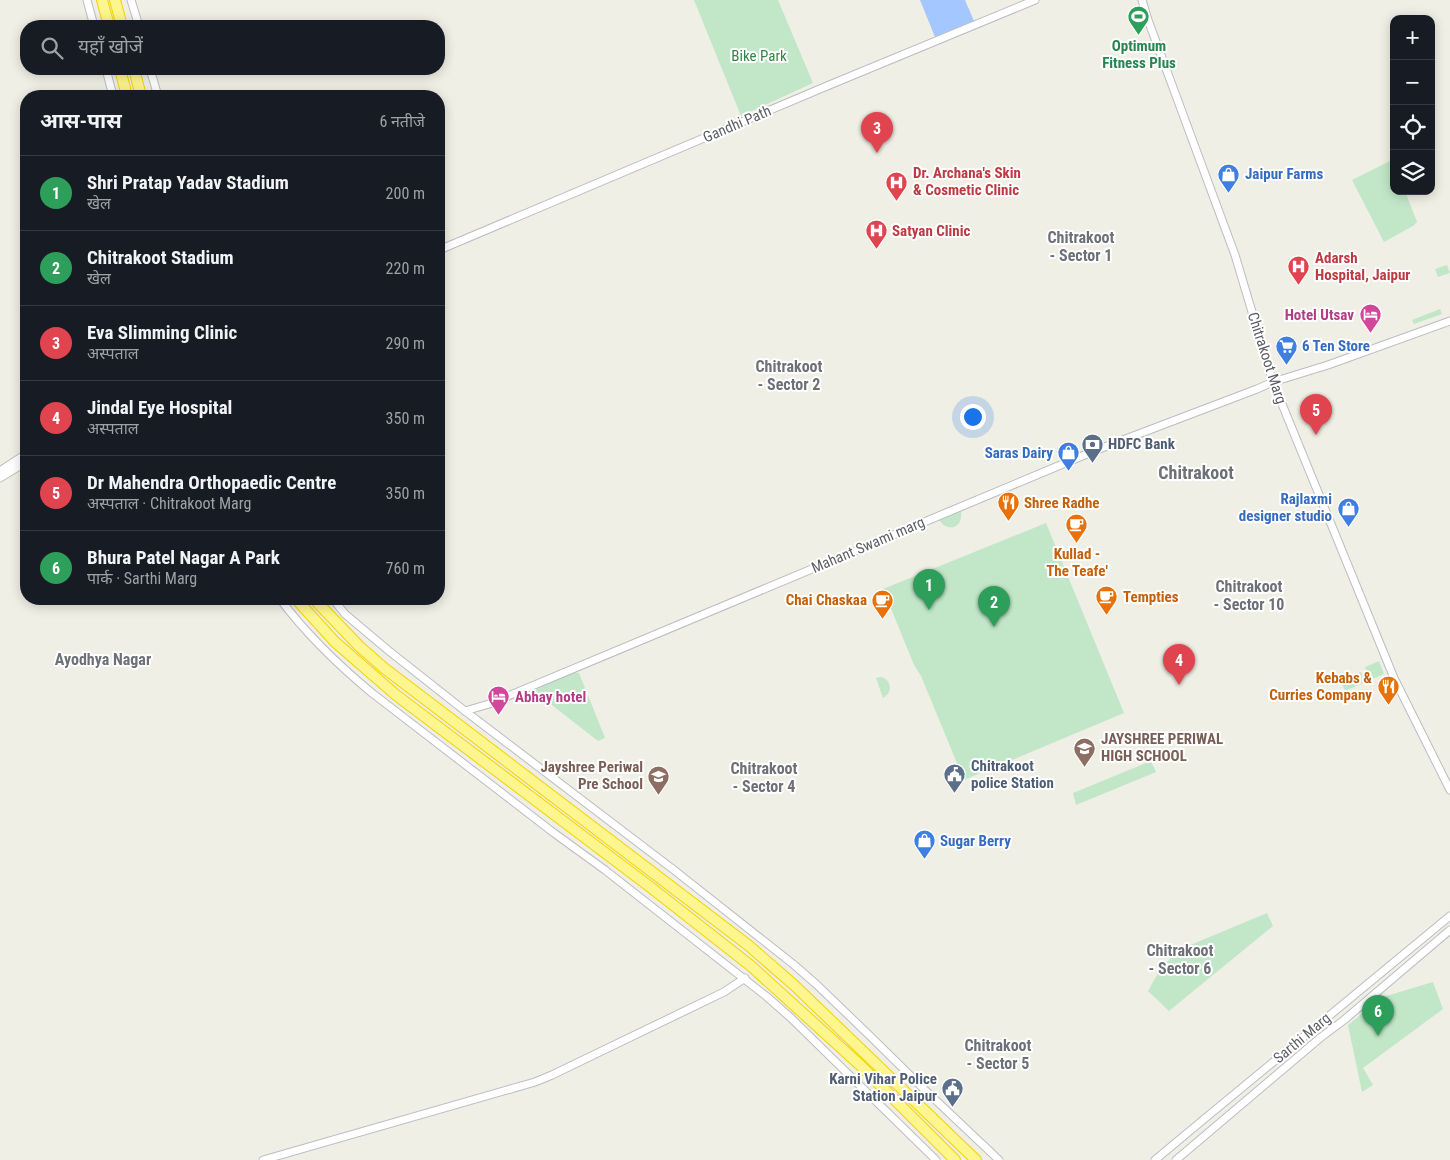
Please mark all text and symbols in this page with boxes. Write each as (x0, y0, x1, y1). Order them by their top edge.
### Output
sports icon: Optimum Fitness Plus (1127, 5, 1151, 36)
map controls (1390, 15, 1435, 195)
button: + (1390, 15, 1435, 60)
search box (20, 20, 445, 75)
icon: search (38, 34, 66, 62)
text: यहाँ खोजें (78, 35, 143, 58)
place label: Optimum Fitness Plus (1102, 37, 1176, 72)
park label: Bike Park (731, 47, 787, 65)
button: − (1390, 60, 1435, 105)
street label: Gandhi Path (700, 102, 774, 146)
button: locate (1390, 105, 1435, 150)
text: आस-पास (40, 109, 122, 133)
text: 6 नतीजे (379, 112, 425, 131)
pin: 3 (861, 112, 893, 153)
button: layers (1390, 150, 1435, 195)
shop icon: Jaipur Farms (1217, 162, 1241, 193)
place label: Dr. Archana's Skin & Cosmetic Clinic (913, 164, 1021, 199)
place label: Jaipur Farms (1245, 165, 1323, 183)
hospital icon: Dr. Archana's Skin & Cosmetic Clinic (885, 170, 909, 201)
text: Shri Pratap Yadav Stadium (87, 171, 289, 194)
text: 1 (52, 184, 60, 203)
text: 200 m (386, 184, 425, 203)
text: खेल (87, 194, 111, 213)
hospital icon: Satyan Clinic (864, 219, 888, 250)
place label: Satyan Clinic (892, 222, 971, 240)
district label: Chitrakoot - Sector 1 (1047, 228, 1115, 265)
text: Chitrakoot Stadium (87, 246, 234, 269)
place label: Adarsh Hospital, Jaipur (1315, 249, 1410, 284)
hospital icon: Adarsh Hospital, Jaipur (1287, 255, 1311, 286)
text: 2 (52, 259, 60, 278)
text: 220 m (386, 259, 425, 278)
text: खेल (87, 269, 111, 288)
hotel icon: Hotel Utsav (1358, 303, 1382, 334)
place label: Hotel Utsav (1285, 306, 1354, 324)
street label: Chitrakoot Marg (1244, 310, 1290, 406)
text: Eva Slimming Clinic (87, 321, 237, 344)
text: 3 (52, 334, 60, 353)
text: 290 m (386, 334, 425, 353)
supermarket icon: 6 Ten Store (1274, 334, 1298, 365)
place label: 6 Ten Store (1302, 337, 1370, 355)
text: अस्पताल (87, 344, 139, 363)
district label: Chitrakoot - Sector 2 (755, 357, 823, 394)
pin: 5 (1300, 394, 1332, 435)
text: Jindal Eye Hospital (87, 396, 232, 419)
your location (960, 404, 986, 430)
text: 4 (52, 409, 60, 428)
text: 350 m (386, 409, 425, 428)
text: अस्पताल (87, 419, 139, 438)
bank icon: HDFC Bank (1080, 432, 1104, 463)
place label: HDFC Bank (1108, 435, 1176, 453)
shop icon: Saras Dairy (1057, 441, 1081, 472)
place label: Saras Dairy (985, 444, 1053, 462)
district label: Chitrakoot (1158, 462, 1234, 483)
text: Dr Mahendra Orthopaedic Centre (87, 471, 336, 494)
text: 5 (52, 484, 60, 503)
text: 350 m (386, 484, 425, 503)
place label: Rajlaxmi designer studio (1239, 490, 1332, 525)
restaurant icon: Shree Radhe (996, 491, 1020, 522)
text: अस्पताल · Chitrakoot Marg (87, 494, 251, 513)
place label: Shree Radhe (1024, 494, 1099, 512)
shop icon: Rajlaxmi designer studio (1336, 496, 1360, 527)
street label: Mahant Swami marg (809, 513, 927, 577)
cafe icon: Kullad - The Teafe' (1065, 513, 1089, 544)
place label: Kullad - The Teafe' (1046, 545, 1108, 580)
text: Bhura Patel Nagar A Park (87, 546, 280, 569)
text: 6 (52, 559, 60, 578)
text: 760 m (386, 559, 425, 578)
text: पार्क · Sarthi Marg (87, 569, 197, 588)
pin: 1 (913, 569, 945, 610)
district label: Chitrakoot - Sector 10 (1214, 577, 1284, 614)
cafe icon: Tempties (1095, 585, 1119, 616)
pin: 2 (978, 586, 1010, 627)
cafe icon: Chai Chaskaa (871, 588, 895, 619)
place label: Tempties (1123, 588, 1179, 606)
place label: Chai Chaskaa (786, 591, 867, 609)
pin: 4 (1163, 644, 1195, 685)
district label: Ayodhya Nagar (55, 650, 151, 669)
place label: Kebabs & Curries Company (1269, 669, 1372, 704)
restaurant icon: Kebabs & Curries Company (1376, 675, 1400, 706)
hotel icon: Abhay hotel (487, 685, 511, 716)
place label: Abhay hotel (515, 688, 586, 706)
place label: JAYSHREE PERIWAL HIGH SCHOOL (1101, 730, 1223, 765)
school or university icon: JAYSHREE PERIWAL HIGH SCHOOL (1073, 736, 1097, 767)
place label: Chitrakoot police Station (971, 757, 1054, 792)
place label: Jayshree Periwal Pre School (540, 758, 643, 793)
district label: Chitrakoot - Sector 4 (730, 759, 798, 796)
public building icon: Chitrakoot police Station (943, 763, 967, 794)
school or university icon: Jayshree Periwal Pre School (647, 764, 671, 795)
shop icon: Sugar Berry (912, 829, 936, 860)
place label: Sugar Berry (940, 832, 1011, 850)
district label: Chitrakoot - Sector 6 (1146, 941, 1214, 978)
pin: 6 (1362, 995, 1394, 1036)
street label: Sarthi Marg (1270, 1009, 1334, 1067)
district label: Chitrakoot - Sector 5 (964, 1036, 1032, 1073)
place label: Karni Vihar Police Station Jaipur (829, 1070, 937, 1105)
public building icon: Karni Vihar Police Station Jaipur (941, 1076, 965, 1107)

